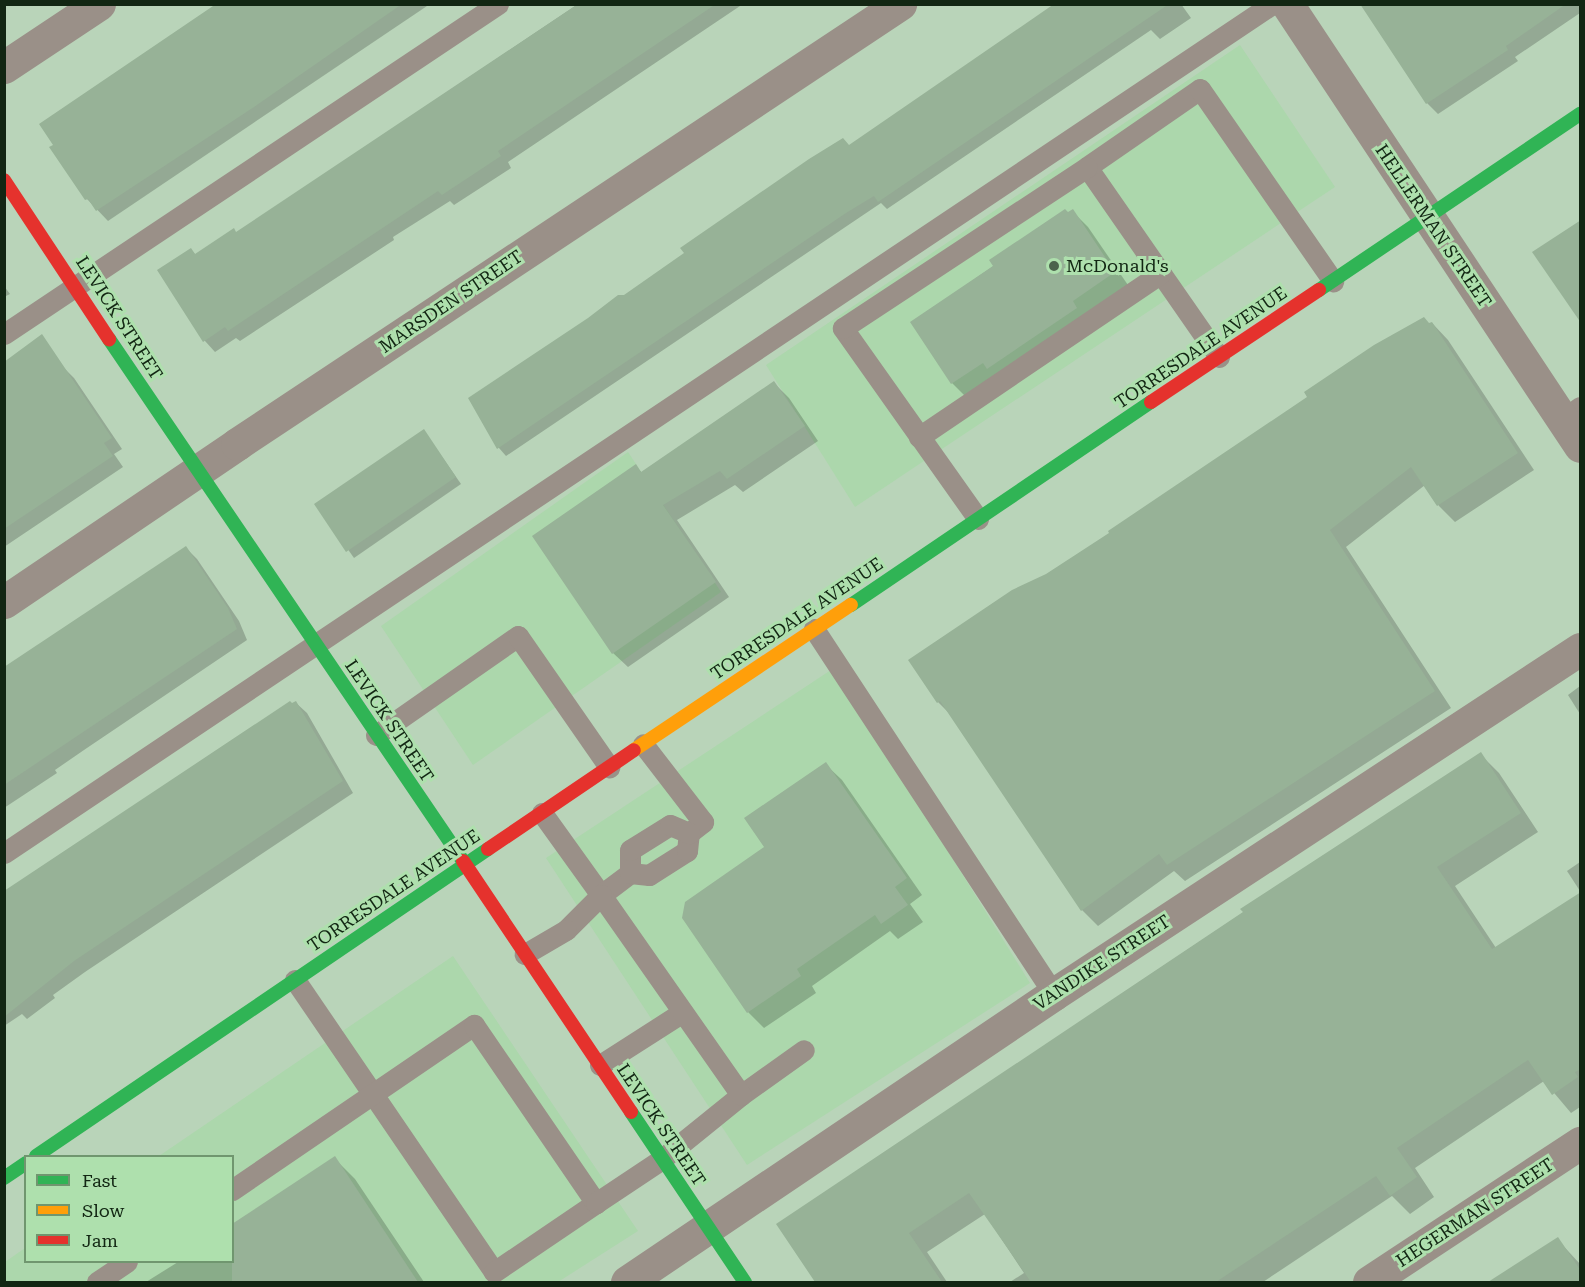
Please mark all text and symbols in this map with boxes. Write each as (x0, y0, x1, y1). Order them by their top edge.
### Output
street label: HELLERMAN STREET (1370, 140, 1496, 312)
street label: MARSDEN STREET (375, 246, 527, 358)
street label: LEVICK STREET (71, 252, 167, 384)
place label: McDonald's (1066, 255, 1169, 277)
marker: McDonald's (1047, 259, 1061, 273)
street label: TORRESDALE AVENUE (1111, 282, 1291, 414)
street label: TORRESDALE AVENUE (707, 553, 887, 685)
street label: LEVICK STREET (340, 656, 438, 786)
street label: TORRESDALE AVENUE (304, 825, 484, 957)
street label: VANDIKE STREET (1030, 911, 1174, 1015)
street label: LEVICK STREET (612, 1060, 710, 1190)
street label: HEGERMAN STREET (1392, 1154, 1558, 1272)
legend (24, 1155, 234, 1263)
text: Fast (82, 1170, 117, 1191)
text: Slow (82, 1200, 124, 1221)
text: Jam (82, 1230, 118, 1251)

